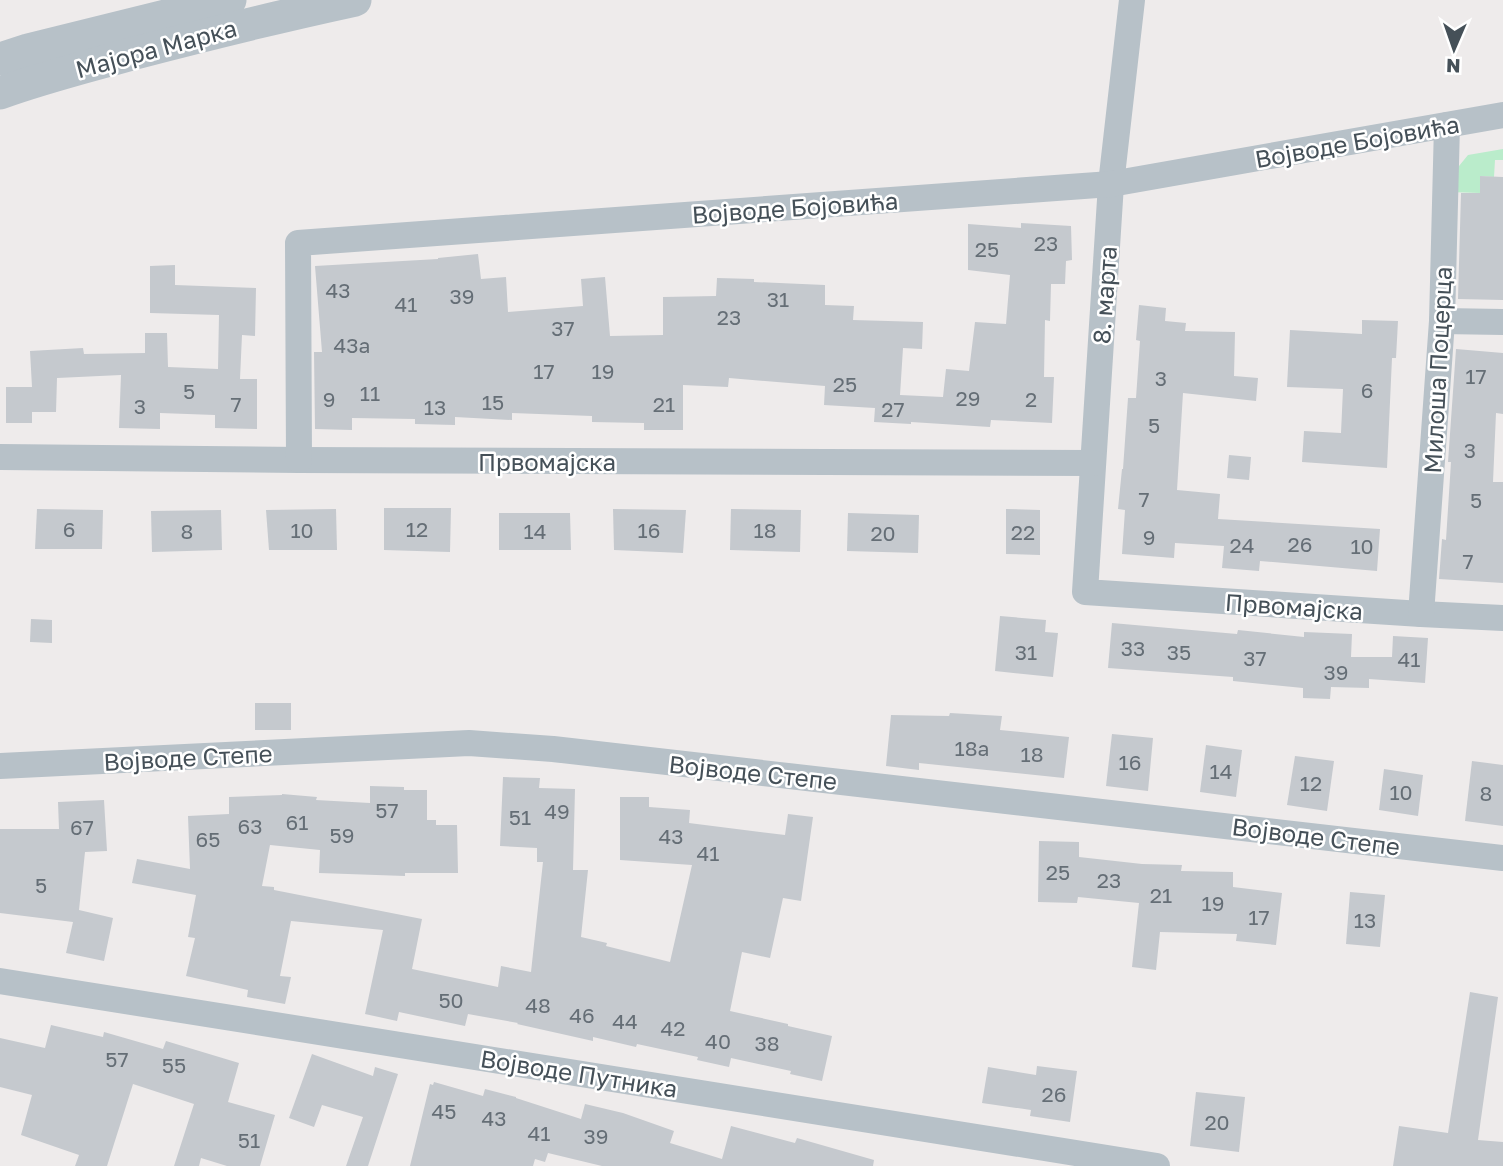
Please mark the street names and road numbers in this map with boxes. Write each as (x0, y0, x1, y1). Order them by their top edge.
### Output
street label: Мајора Марка (72, 13, 240, 83)
street label: Војводе Бојовића (1253, 109, 1461, 173)
street label: Војводе Бојовића (691, 185, 899, 229)
street label: 8. марта (1086, 245, 1122, 345)
street label: Милоша Поцерца (1417, 266, 1457, 474)
street label: Првомајска (478, 447, 616, 476)
street label: Првомајска (1224, 587, 1364, 625)
street label: Војводе Степе (103, 738, 273, 776)
street label: Војводе Степе (667, 749, 839, 795)
street label: Војводе Степе (1230, 811, 1402, 861)
street label: Војводе Путника (478, 1043, 680, 1103)

